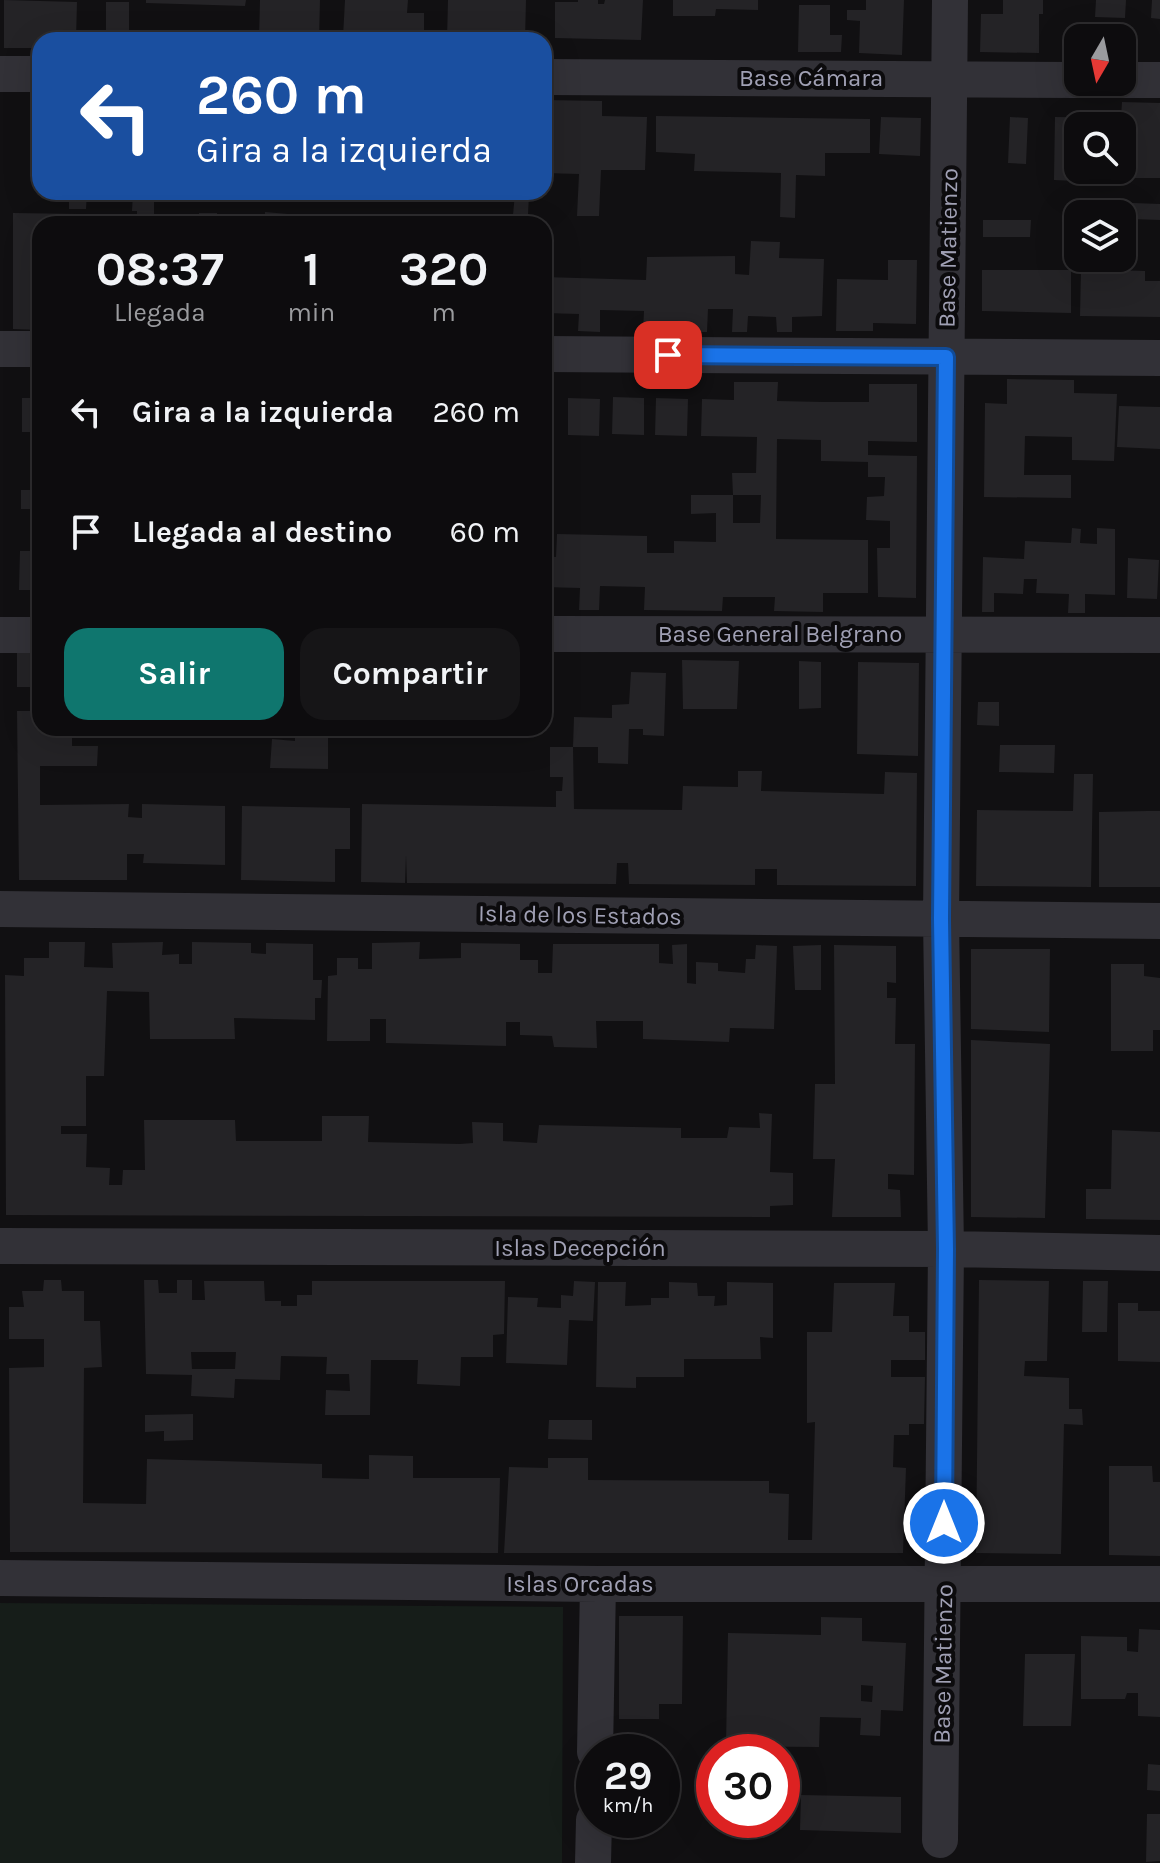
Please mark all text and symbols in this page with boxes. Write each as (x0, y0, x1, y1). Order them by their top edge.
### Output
north arrow (1064, 24, 1136, 96)
map controls (1064, 24, 1136, 272)
text: 260 m (196, 62, 367, 127)
icon: left (64, 64, 168, 168)
street label: Base Cámara (739, 64, 883, 92)
button: search (1064, 112, 1136, 184)
text: Gira a la izquierda (196, 129, 492, 171)
street label: Base Matienzo (933, 168, 963, 328)
button: layers (1064, 200, 1136, 272)
text: 08:37 (96, 241, 224, 297)
text: 1 (303, 241, 320, 297)
text: 320 (399, 241, 488, 297)
text: Llegada (114, 297, 206, 328)
text: min (288, 297, 335, 328)
text: m (431, 297, 456, 328)
pin (634, 321, 702, 389)
icon: arrive (646, 333, 690, 377)
icon: left (64, 390, 108, 434)
text: Gira a la izquierda (132, 394, 394, 430)
text: 260 m (432, 394, 520, 430)
icon: arrive (64, 510, 108, 554)
text: Llegada al destino (132, 514, 392, 550)
text: 60 m (450, 514, 520, 550)
street label: Base General Belgrano (658, 620, 902, 648)
button: Salir (64, 628, 284, 720)
button: Compartir (300, 628, 520, 720)
street label: Isla de los Estados (478, 899, 682, 931)
street label: Islas Decepción (494, 1234, 666, 1262)
position arrow (902, 1481, 986, 1565)
street label: Islas Orcadas (506, 1570, 654, 1598)
street label: Base Matienzo (928, 1584, 958, 1744)
speed limit sign: 30 (696, 1734, 800, 1838)
text: 29 (604, 1752, 652, 1799)
text: km/h (603, 1794, 653, 1817)

